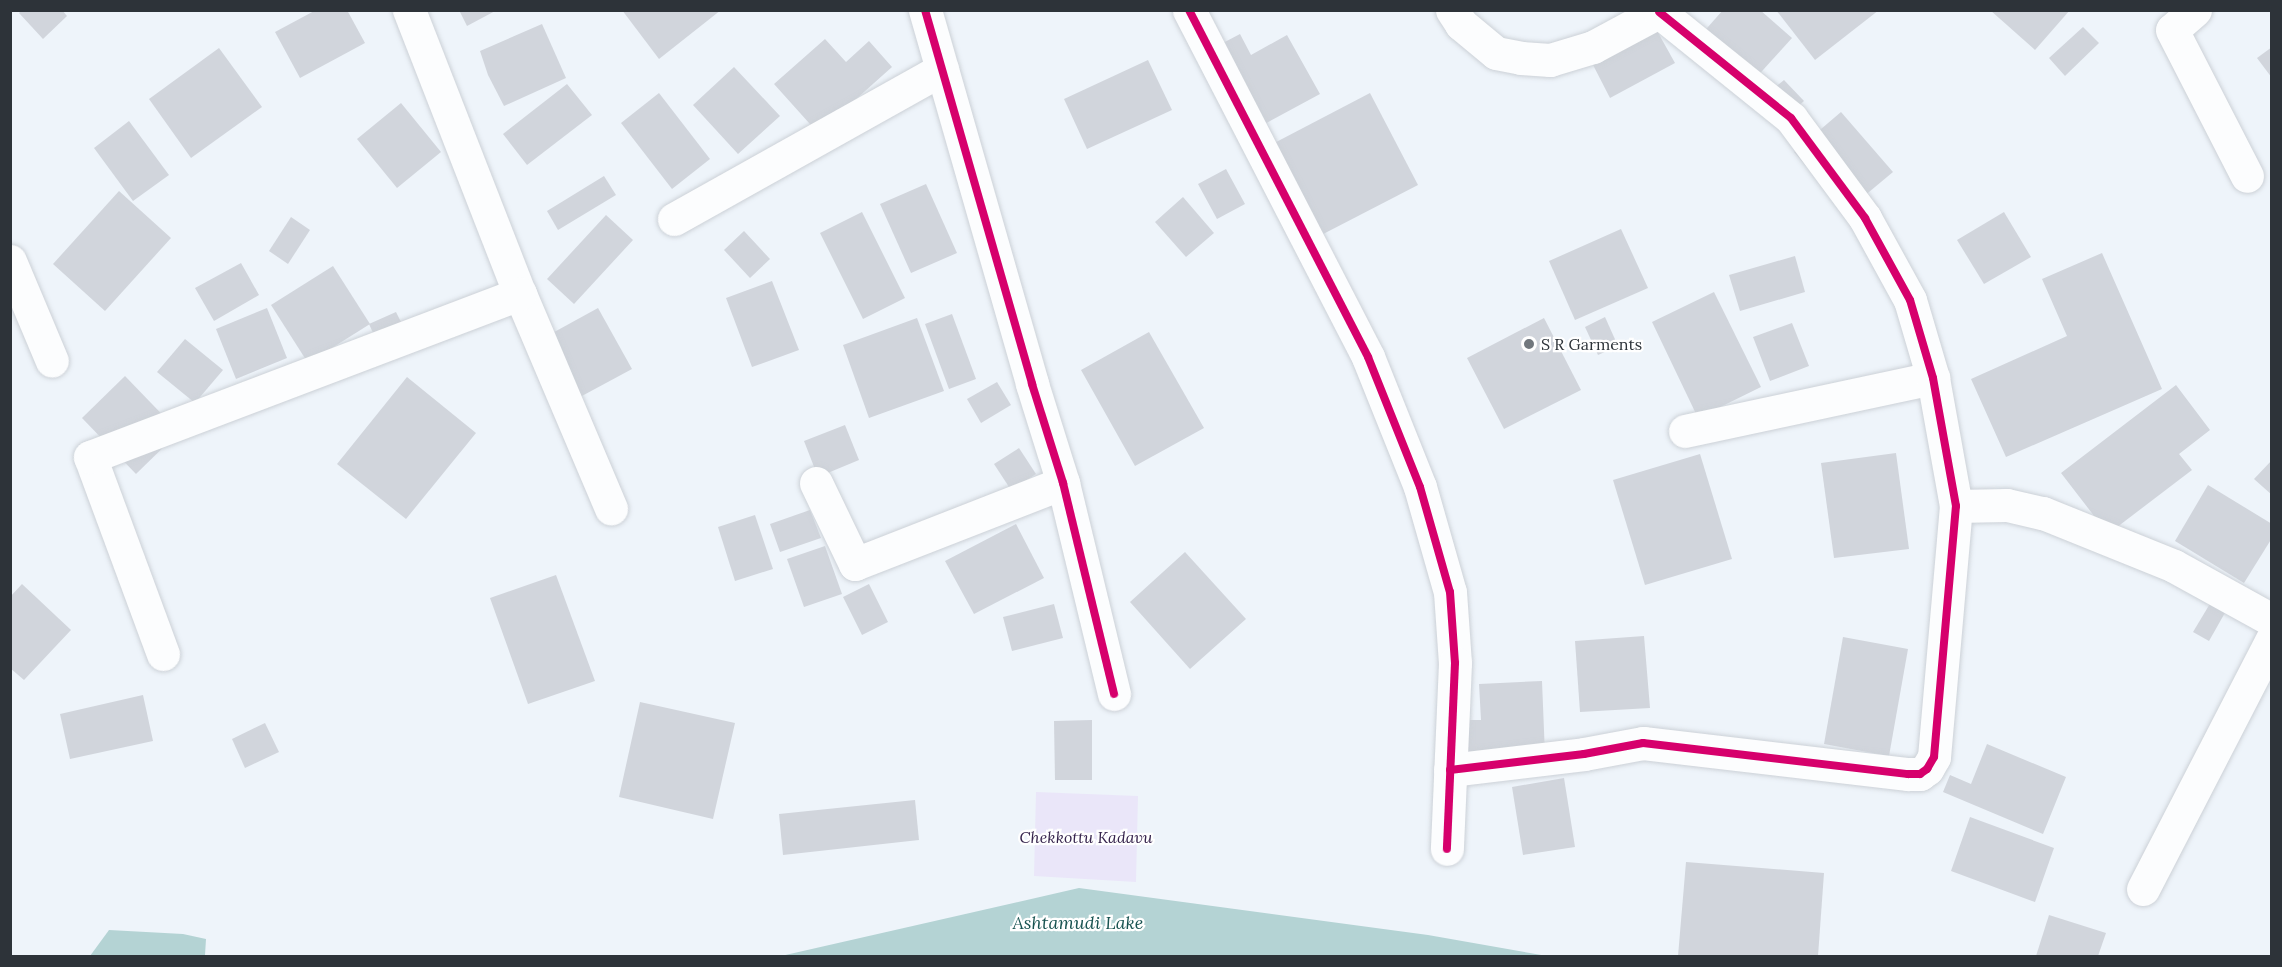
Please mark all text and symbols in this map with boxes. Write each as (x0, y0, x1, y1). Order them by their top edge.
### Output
place label: S R Garments (1541, 334, 1642, 354)
marker: S R Garments (1522, 337, 1536, 351)
park label: Chekkottu Kadavu (1020, 827, 1152, 847)
water label: Ashtamudi Lake (1013, 912, 1143, 934)

